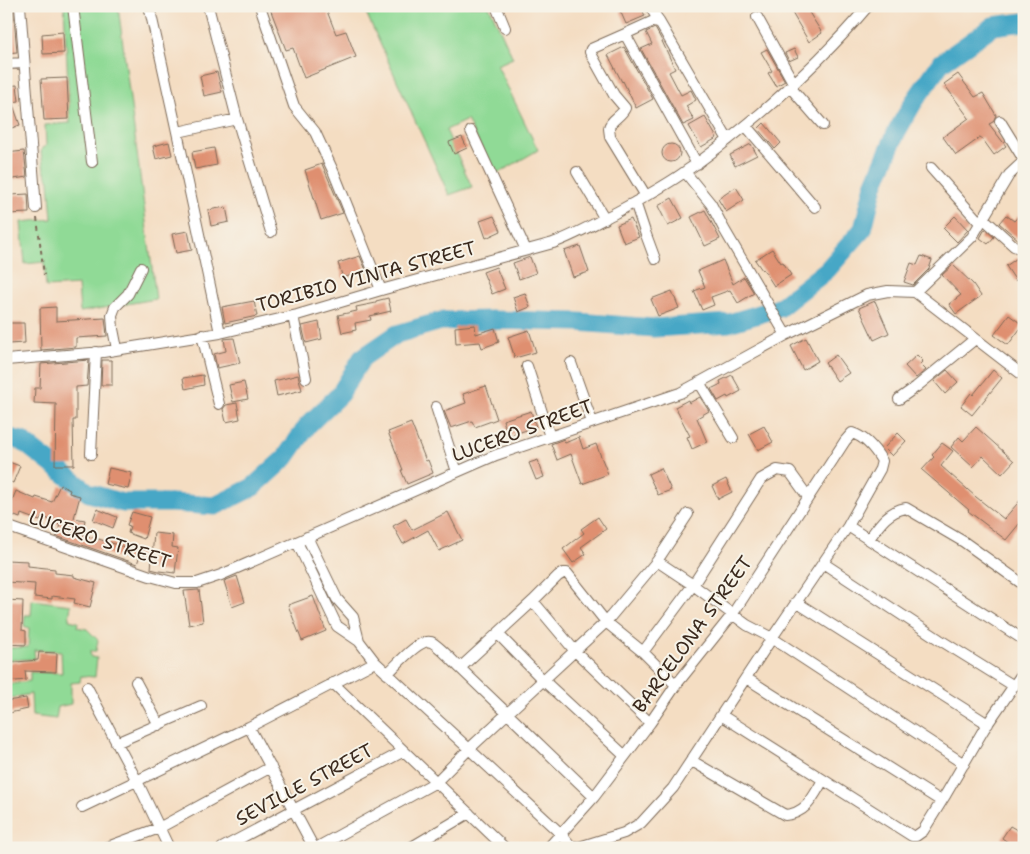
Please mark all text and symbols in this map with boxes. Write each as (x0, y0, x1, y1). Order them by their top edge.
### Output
street label: TORIBIO VINTA STREET (254, 235, 479, 318)
street label: LUCERO STREET (448, 393, 596, 468)
street label: LUCERO STREET (26, 505, 174, 574)
street label: BARCELONA STREET (627, 551, 758, 718)
street label: SEVILLE STREET (231, 737, 378, 831)

